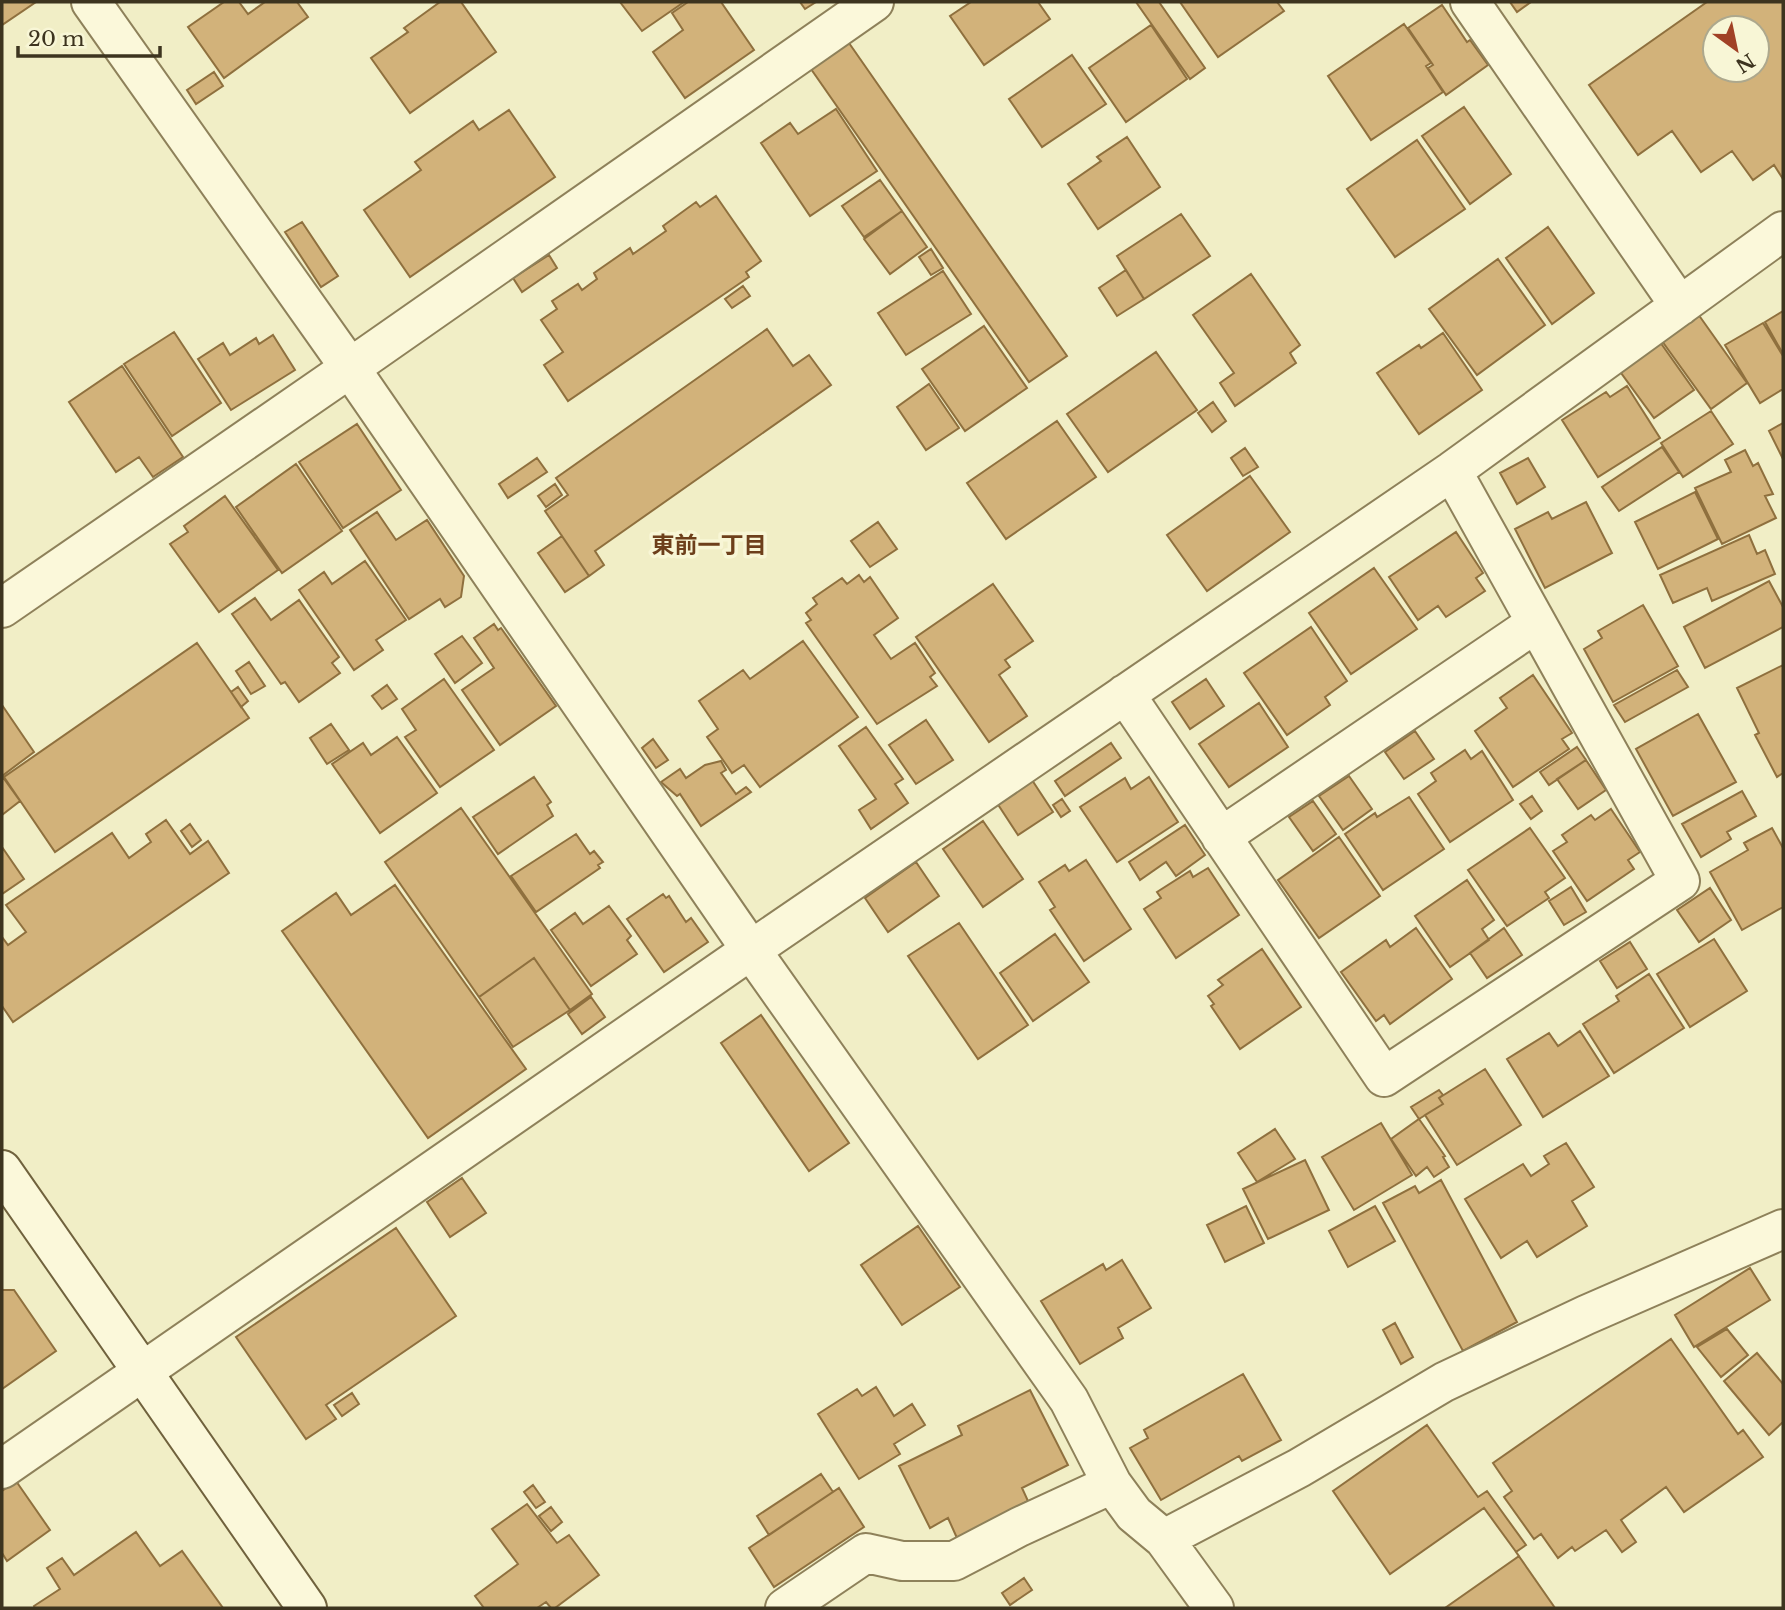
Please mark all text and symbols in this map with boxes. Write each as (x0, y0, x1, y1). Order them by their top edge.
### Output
scale bar (18, 14, 159, 58)
north arrow (1701, 14, 1771, 84)
text: 20 m (28, 26, 85, 52)
text: N (1731, 48, 1759, 77)
district label: 東前一丁目 (652, 531, 767, 559)

